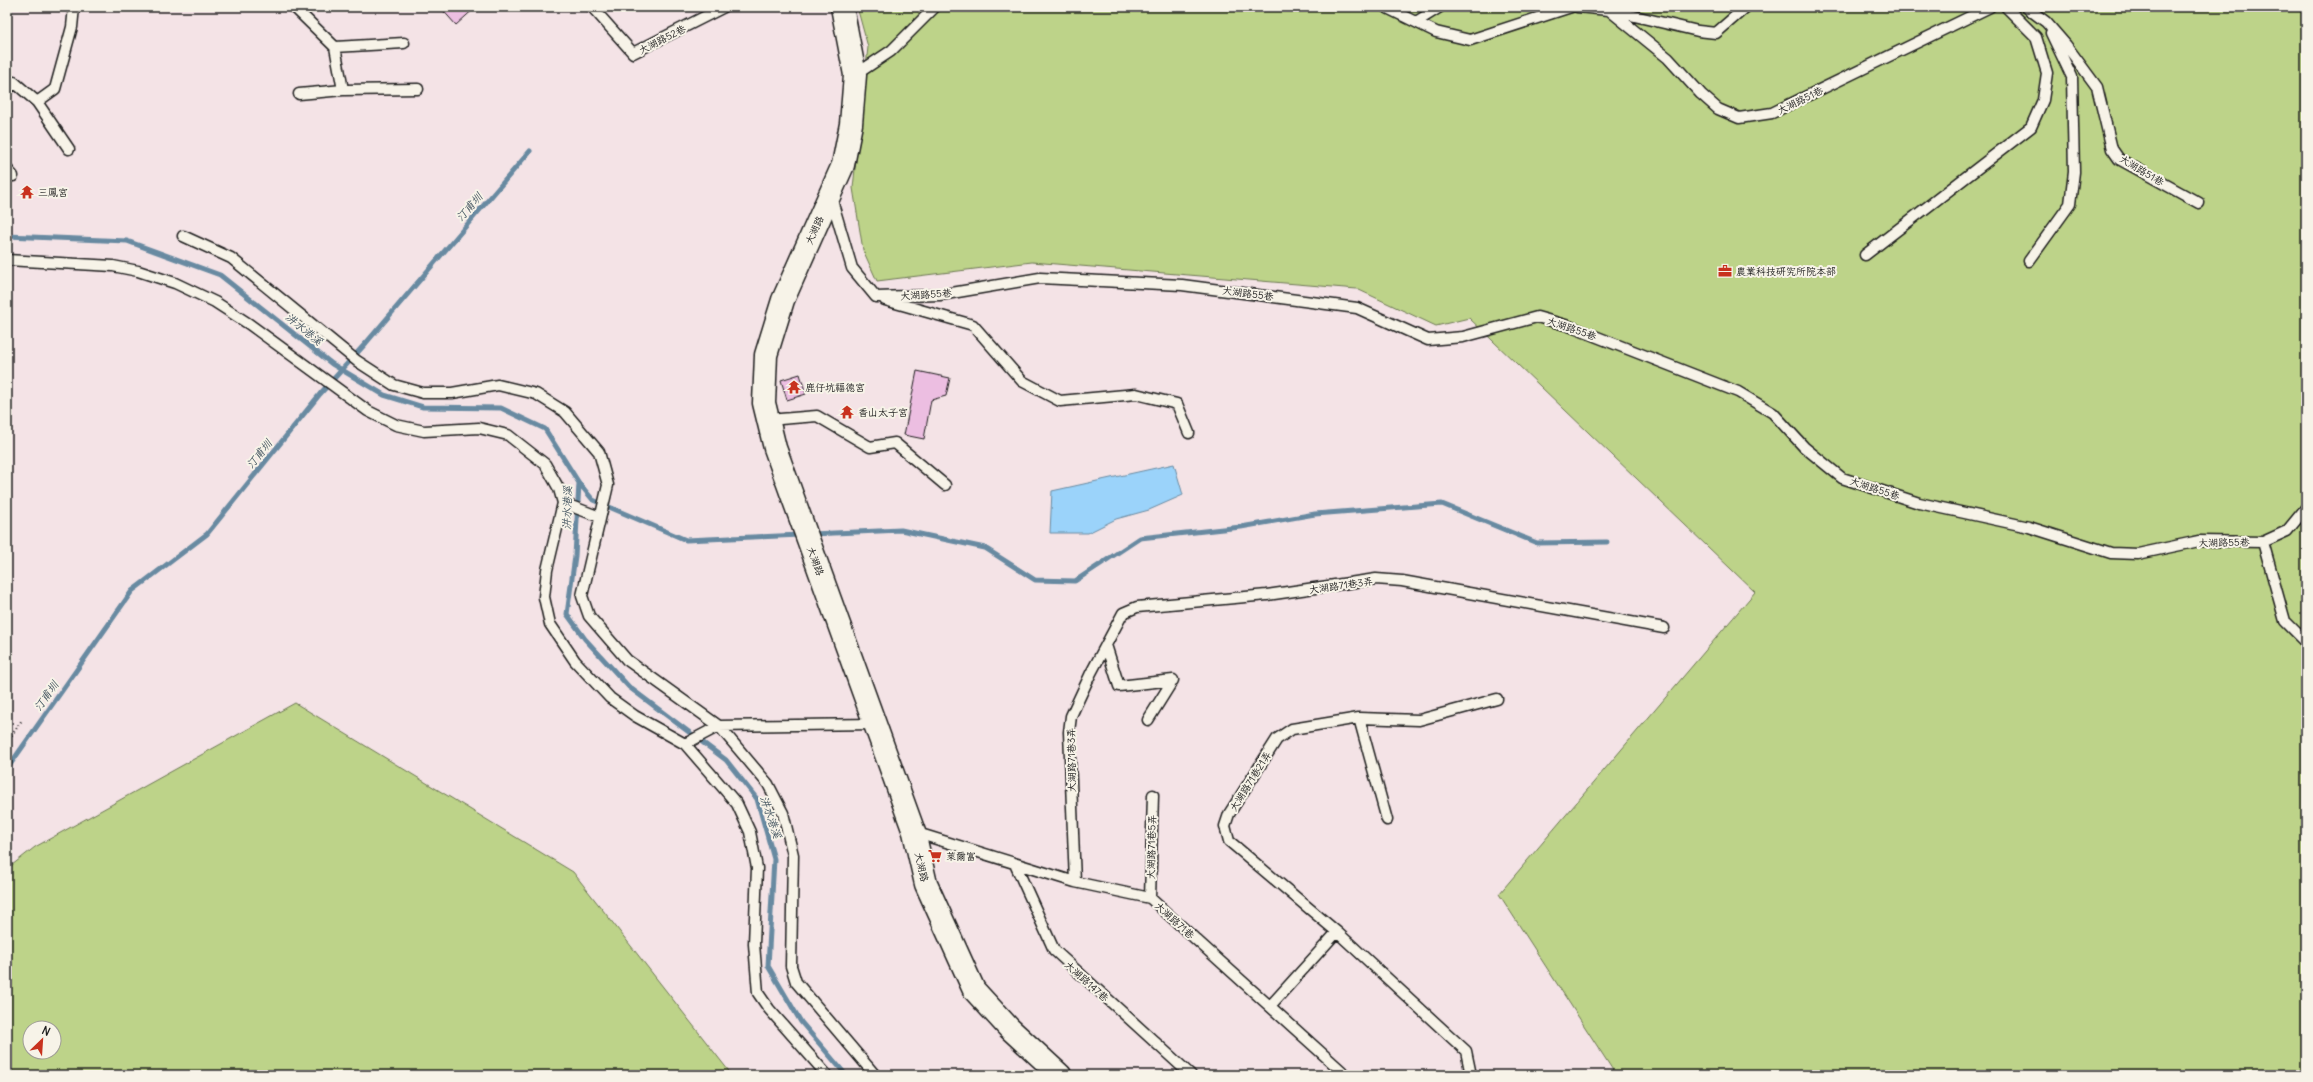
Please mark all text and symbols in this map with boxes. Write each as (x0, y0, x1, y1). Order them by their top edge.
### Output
street label: 大湖路52巷 (636, 22, 689, 57)
street label: 大湖路51巷 (1775, 83, 1826, 117)
street label: 大湖路51巷 (2117, 152, 2167, 189)
temple icon: 三鳳宮 (19, 184, 35, 200)
place label: 三鳳宮 (38, 186, 68, 199)
water label: 汀甫圳 (453, 189, 486, 224)
street label: 大湖路 (802, 214, 826, 247)
office icon: 農業科技研究所院本部 (1717, 263, 1733, 279)
place label: 農業科技研究所院本部 (1736, 265, 1836, 278)
street label: 大湖路55巷 (1222, 284, 1275, 303)
street label: 大湖路55巷 (900, 286, 953, 303)
water label: 汫水港溪 (282, 310, 326, 349)
street label: 大湖路55巷 (1545, 314, 1599, 343)
temple icon: 鹿仔坑福德宮 (786, 379, 802, 395)
place label: 鹿仔坑福德宮 (805, 381, 865, 394)
temple icon: 香山太子宮 (839, 404, 855, 420)
place label: 香山太子宮 (858, 406, 908, 419)
water label: 汀甫圳 (243, 436, 275, 471)
street label: 大湖路55巷 (1848, 474, 1902, 503)
water label: 汫水港溪 (560, 485, 574, 530)
street label: 大湖路55巷 (2198, 536, 2251, 549)
street label: 大湖路 (804, 545, 827, 577)
street label: 大湖路71巷3弄 (1308, 575, 1374, 596)
water label: 汀甫圳 (31, 678, 62, 714)
street label: 大湖路71巷3弄 (1064, 728, 1079, 792)
street label: 大湖路71巷21弄 (1227, 749, 1274, 814)
water label: 汫水港溪 (757, 794, 785, 841)
street label: 大湖路71巷5弄 (1144, 815, 1159, 879)
supermarket icon: 萊爾富 (927, 848, 943, 864)
place label: 萊爾富 (946, 850, 976, 863)
street label: 大湖路 (912, 851, 931, 883)
street label: 大湖路71巷 (1152, 899, 1198, 942)
street label: 大湖路147巷 (1062, 958, 1112, 1005)
north arrow (22, 1020, 62, 1060)
text: N (40, 1023, 53, 1039)

